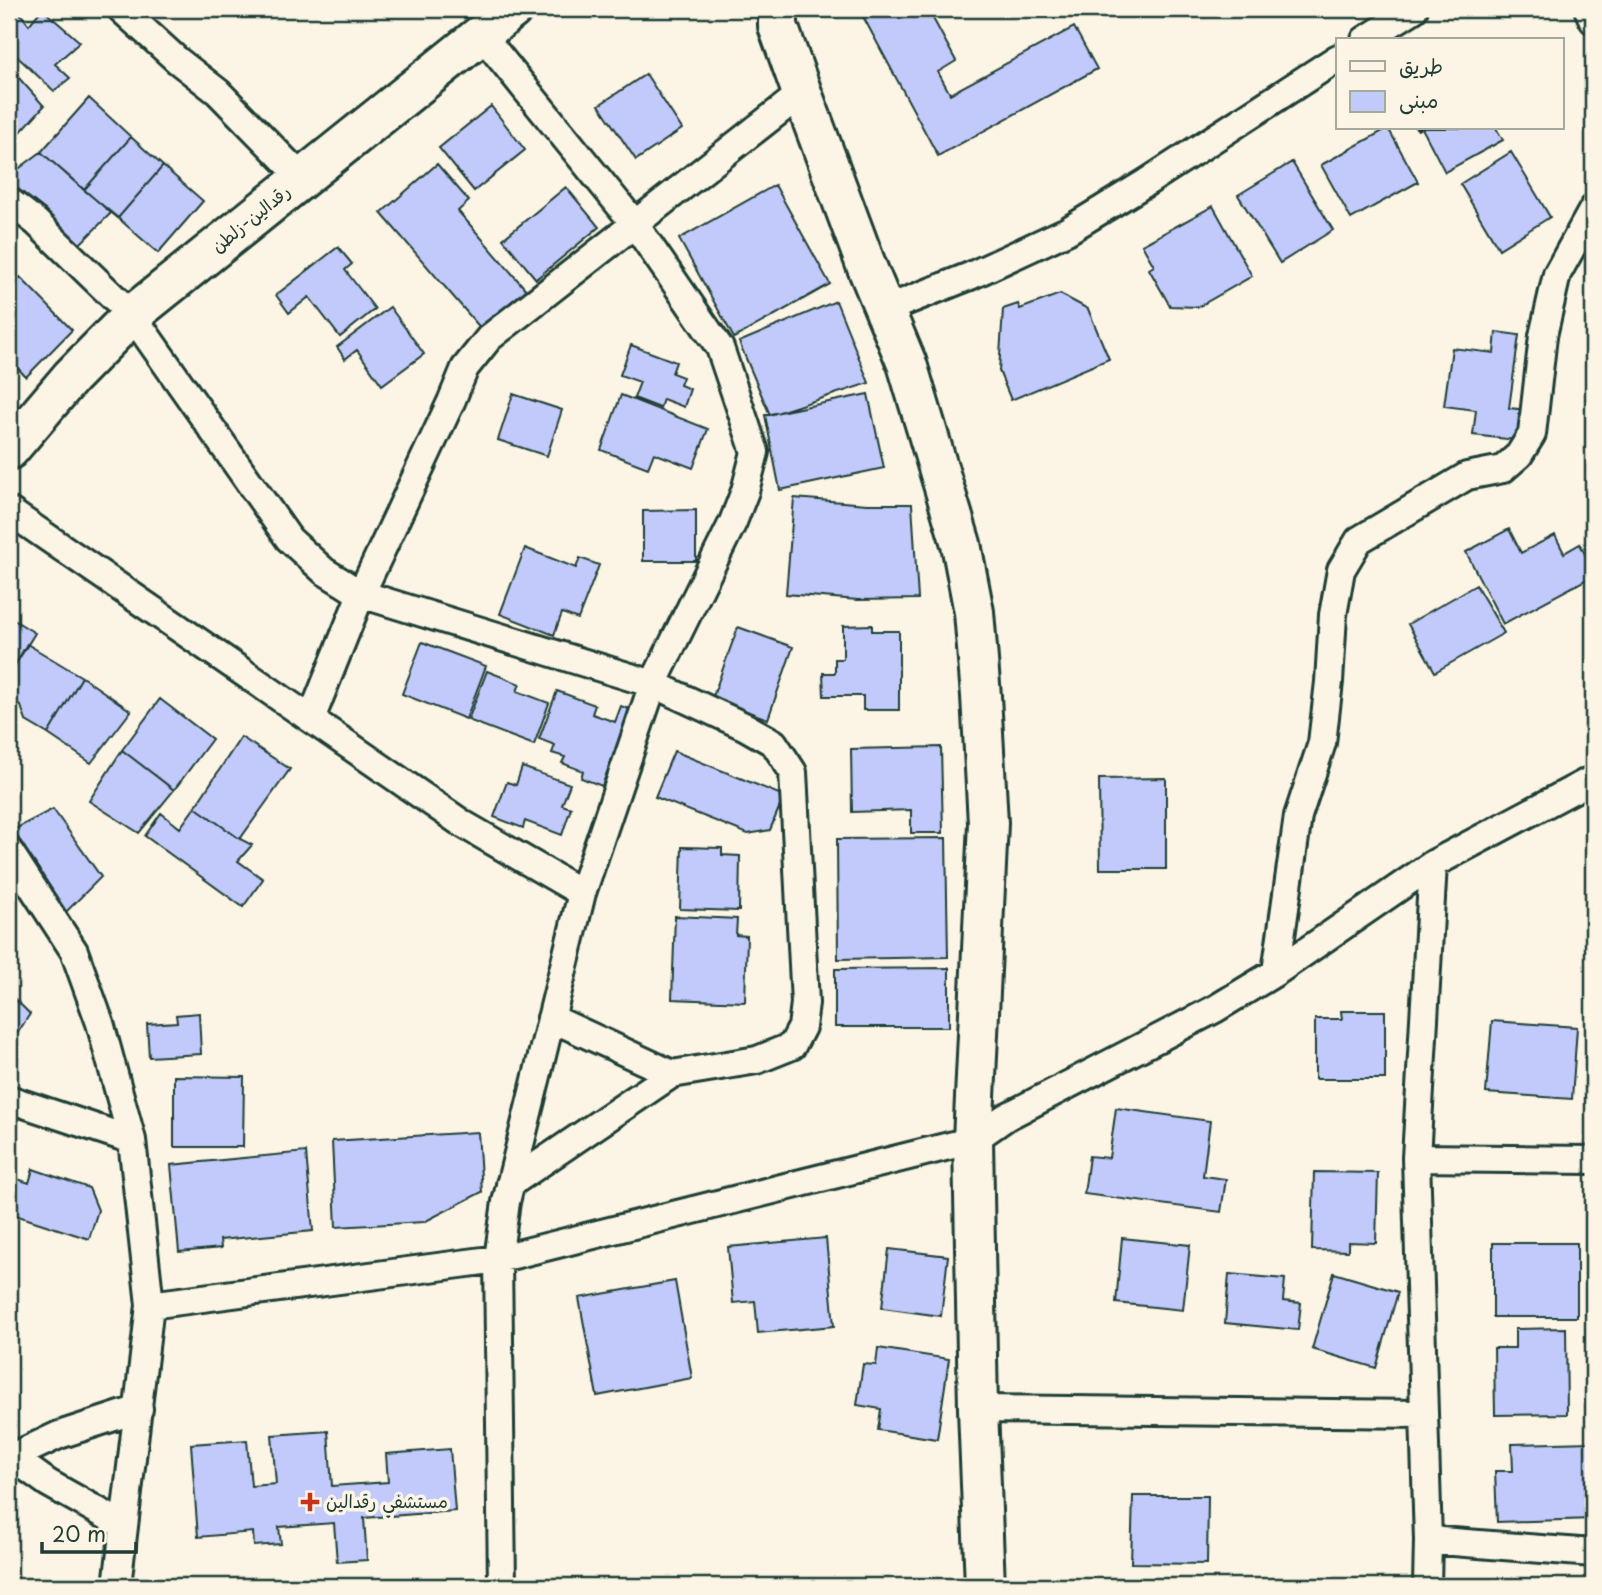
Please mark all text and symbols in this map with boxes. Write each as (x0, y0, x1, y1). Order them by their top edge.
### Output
legend (1336, 38, 1564, 130)
text: طريق (1399, 49, 1443, 81)
text: مبنى (1399, 83, 1438, 115)
street label: رقدالين-زلطن (205, 177, 295, 258)
place label: مستشفي رقدالين (326, 1487, 448, 1518)
marker: مستشفي رقدالين (300, 1492, 320, 1512)
scale bar (42, 1511, 136, 1555)
text: 20 m (52, 1517, 106, 1549)

